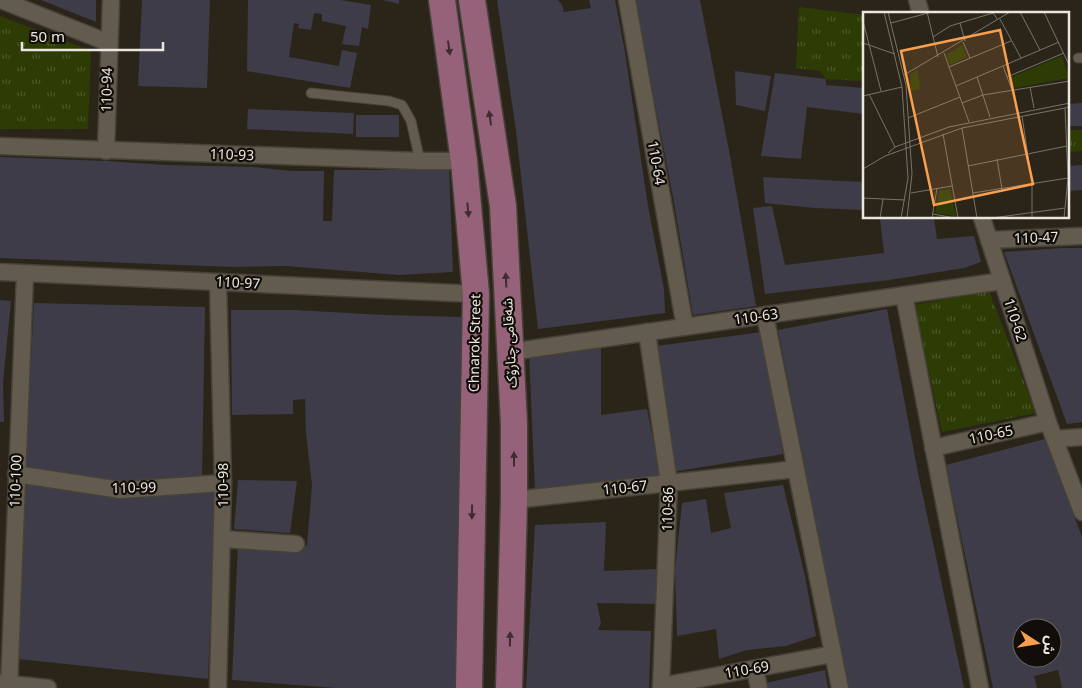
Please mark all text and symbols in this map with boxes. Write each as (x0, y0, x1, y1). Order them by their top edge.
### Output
inset map (863, 12, 1070, 219)
scale bar (22, 20, 164, 52)
text: 50 m (30, 21, 65, 53)
one-way arrow (445, 41, 453, 57)
street label: 110-94 (92, 67, 122, 113)
one-way arrow (485, 110, 493, 126)
street label: 110-64 (638, 139, 674, 187)
street label: 110-93 (209, 140, 255, 170)
one-way arrow (465, 202, 473, 218)
street label: 110-47 (1013, 223, 1059, 253)
street label: 110-97 (215, 267, 261, 299)
one-way arrow (502, 271, 510, 287)
street label: Chnarok Street (460, 294, 490, 392)
street label: 110-62 (994, 294, 1036, 346)
street label: شەقامی چنارۆک (493, 297, 527, 389)
street label: 110-63 (732, 300, 780, 334)
street label: 110-65 (966, 416, 1016, 454)
one-way arrow (510, 451, 518, 467)
street label: 110-100 (1, 454, 31, 508)
street label: 110-98 (209, 463, 238, 507)
street label: 110-67 (601, 471, 649, 505)
street label: 110-99 (111, 473, 157, 503)
street label: 110-86 (653, 486, 683, 532)
one-way arrow (468, 504, 476, 520)
north arrow (1012, 618, 1062, 668)
one-way arrow (507, 631, 515, 647)
text: ش (1033, 633, 1065, 658)
street label: 110-69 (723, 652, 771, 688)

